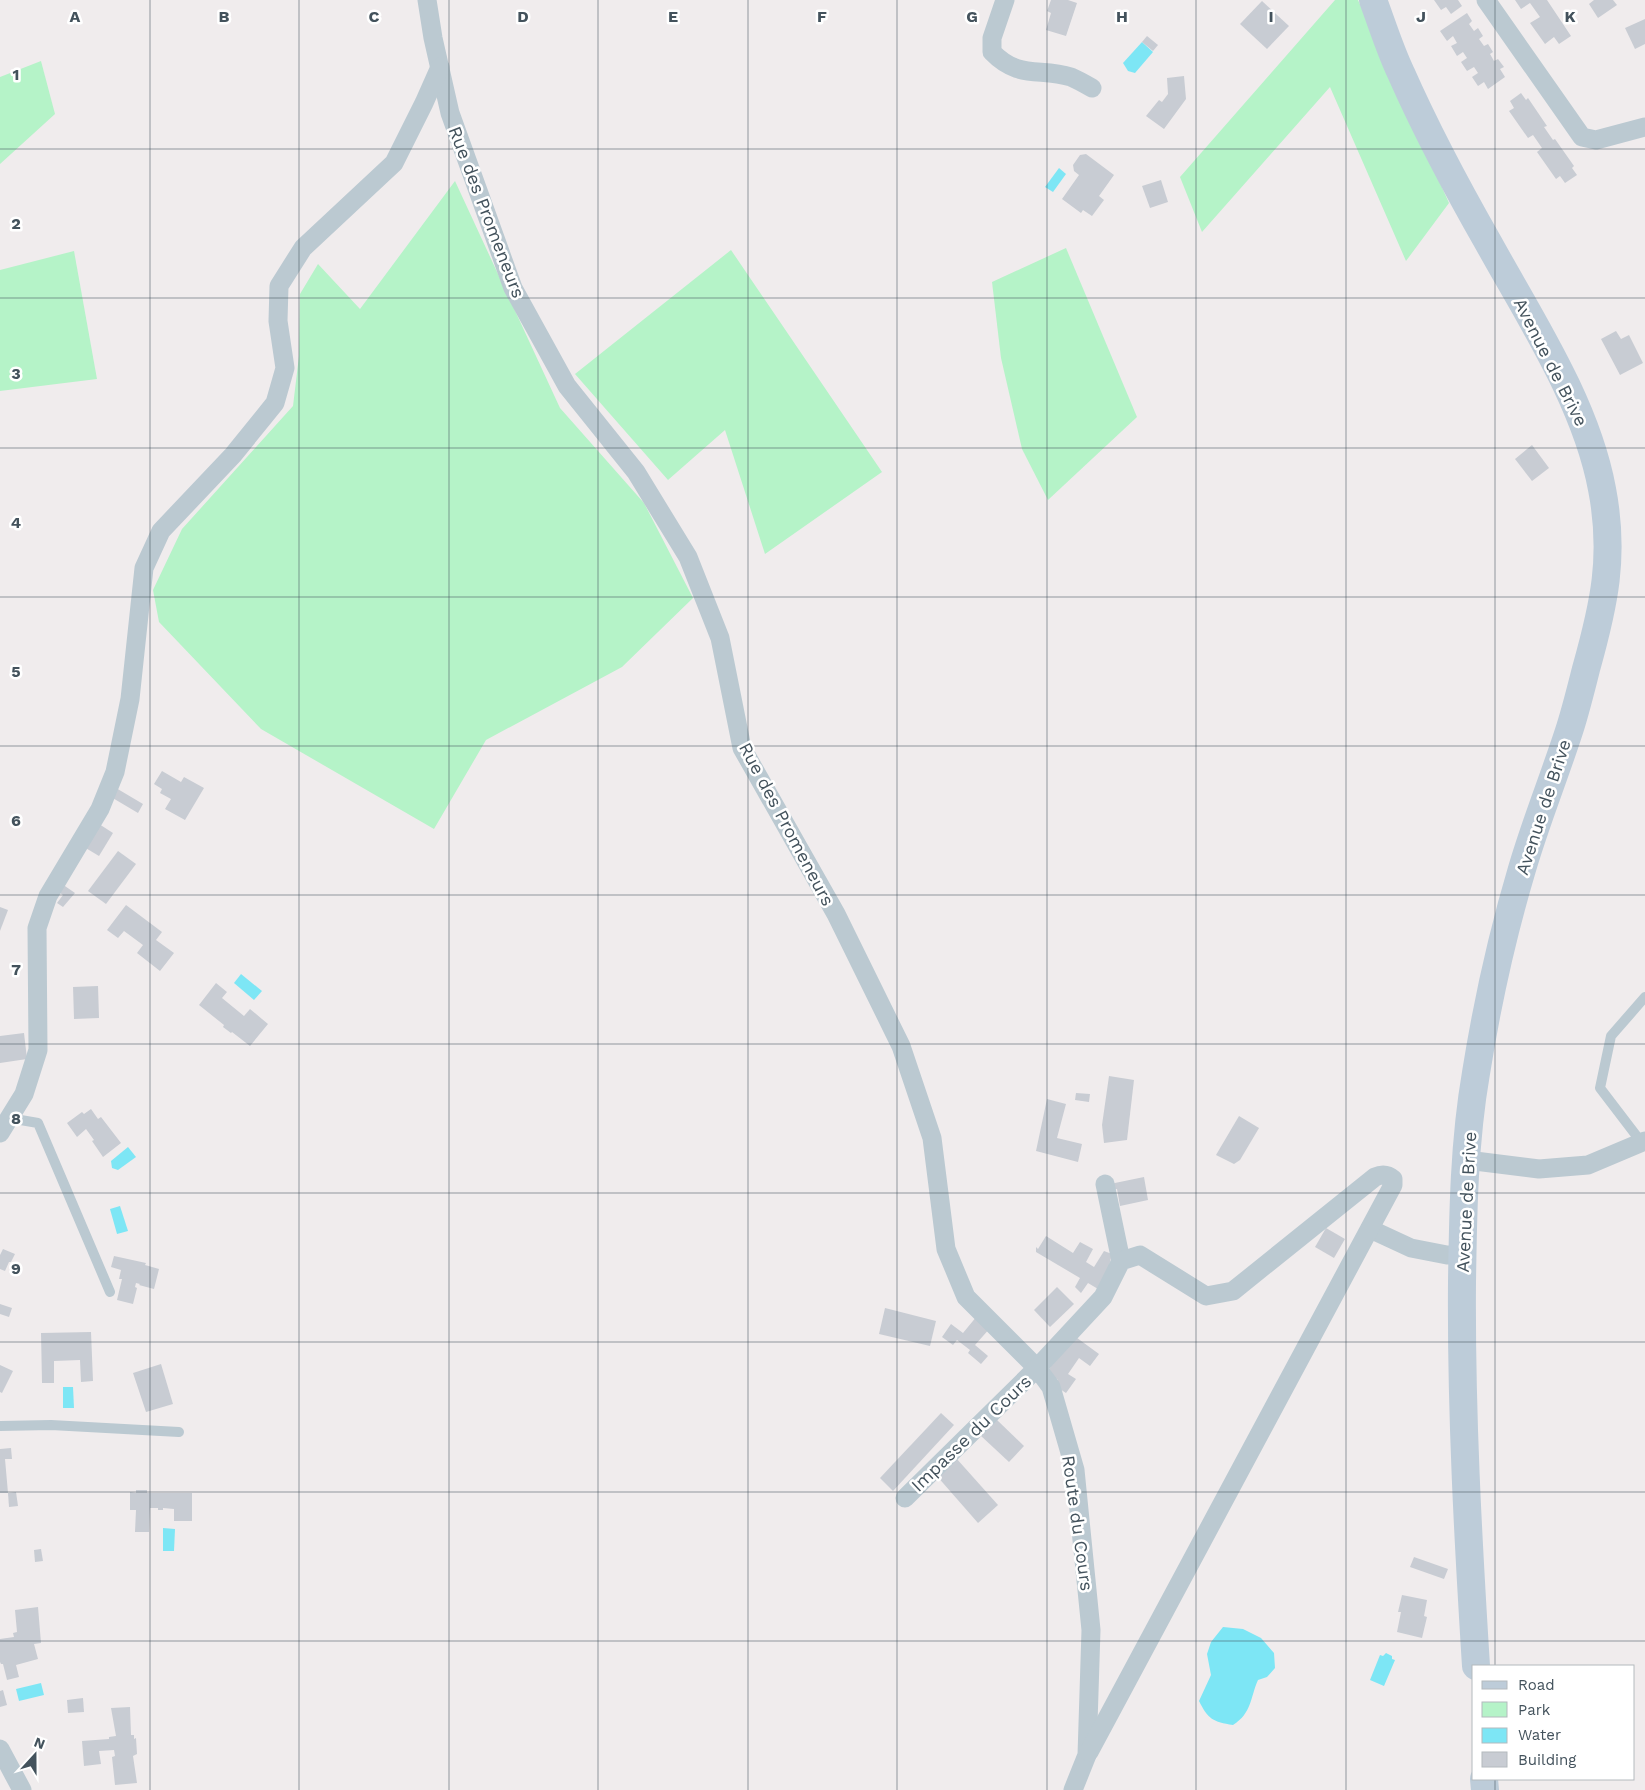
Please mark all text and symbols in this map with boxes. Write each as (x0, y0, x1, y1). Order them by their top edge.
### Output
text: A (70, 7, 81, 26)
text: B (219, 7, 230, 26)
text: C (369, 7, 380, 26)
text: D (517, 7, 529, 26)
text: E (668, 7, 678, 26)
text: F (817, 7, 827, 26)
text: G (966, 7, 978, 26)
text: H (1116, 7, 1128, 26)
text: I (1268, 7, 1274, 26)
text: J (1416, 7, 1426, 26)
text: K (1564, 7, 1576, 26)
text: 1 (13, 65, 19, 84)
street label: Rue des Promeneurs (445, 123, 529, 301)
text: 2 (11, 214, 21, 233)
street label: Avenue de Brive (1510, 294, 1592, 430)
text: 3 (11, 364, 21, 383)
text: 4 (11, 513, 21, 532)
text: 5 (11, 662, 21, 681)
street label: Avenue de Brive (1511, 737, 1575, 877)
street label: Rue des Promeneurs (735, 739, 839, 909)
text: 6 (11, 811, 21, 830)
text: 7 (11, 960, 21, 979)
text: 8 (11, 1109, 21, 1128)
street label: Avenue de Brive (1452, 1131, 1480, 1273)
text: 9 (11, 1259, 21, 1278)
street label: Impasse du Cours (907, 1370, 1035, 1496)
street label: Route du Cours (1058, 1454, 1098, 1592)
legend (1472, 1665, 1635, 1780)
text: Road (1518, 1676, 1555, 1694)
text: Park (1518, 1701, 1551, 1719)
text: Water (1518, 1726, 1561, 1744)
north arrow (10, 1730, 60, 1780)
text: N (32, 1734, 47, 1752)
text: Building (1518, 1751, 1576, 1769)

